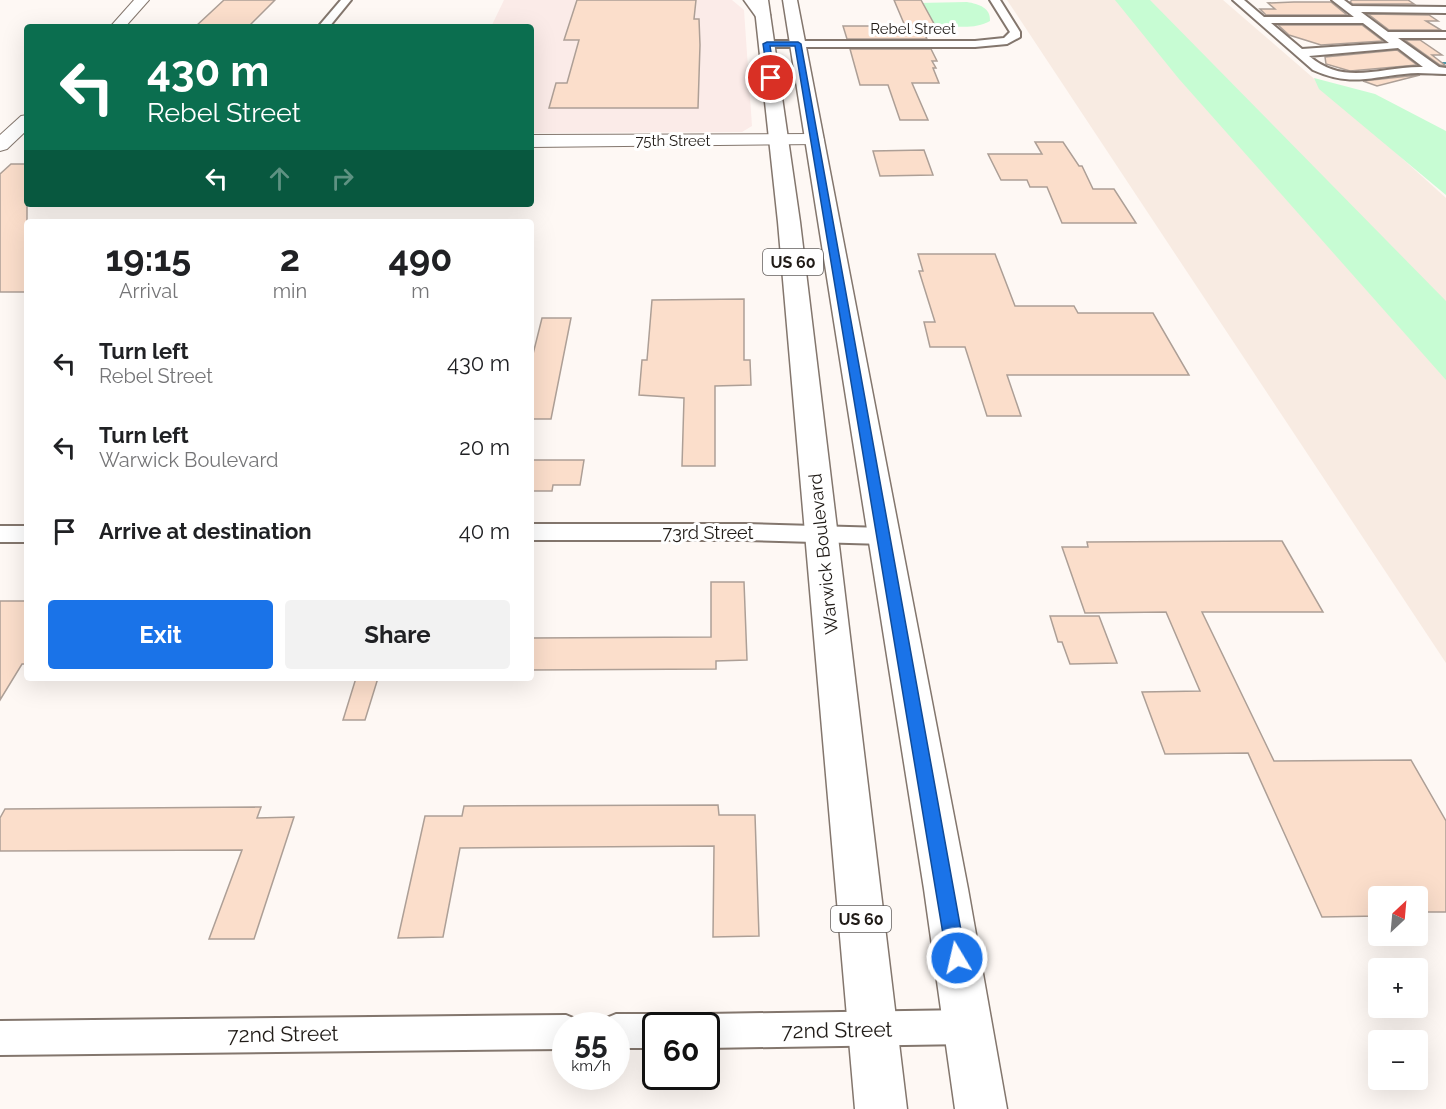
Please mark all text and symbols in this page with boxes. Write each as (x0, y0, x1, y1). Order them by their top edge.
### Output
street label: Rebel Street (870, 20, 956, 38)
text: 430 m (147, 47, 269, 96)
icon: left (48, 48, 126, 126)
pin (745, 52, 796, 103)
icon: arrive (754, 61, 787, 94)
text: Rebel Street (147, 97, 301, 128)
street label: 75th Street (635, 132, 711, 150)
icon: left (200, 162, 233, 195)
icon: ahead (263, 162, 296, 195)
icon: right (326, 162, 359, 195)
text: 19:15 (106, 237, 191, 279)
text: 2 (280, 237, 300, 279)
text: 490 (389, 237, 452, 279)
road number: US 60 (763, 249, 823, 275)
text: Arrival (119, 279, 178, 303)
text: min (273, 279, 307, 303)
text: m (411, 279, 430, 303)
text: Turn left (99, 338, 189, 364)
icon: left (48, 347, 81, 380)
text: 430 m (447, 350, 510, 376)
text: Rebel Street (99, 364, 213, 388)
text: Turn left (99, 422, 189, 448)
icon: left (48, 431, 81, 464)
text: 20 m (459, 434, 510, 460)
text: Warwick Boulevard (99, 448, 279, 472)
street label: Warwick Boulevard (804, 473, 842, 635)
icon: arrive (48, 515, 81, 548)
text: Arrive at destination (99, 518, 312, 544)
text: 40 m (459, 518, 510, 544)
street label: 73rd Street (663, 522, 754, 543)
button: Exit (48, 600, 273, 669)
button: Share (285, 600, 510, 669)
north arrow (1368, 886, 1428, 946)
map controls (1368, 886, 1428, 1090)
road number: US 60 (831, 906, 891, 932)
position arrow (925, 926, 989, 990)
button: + (1368, 958, 1428, 1018)
speed limit sign: 60 (642, 1012, 720, 1090)
street label: 72nd Street (781, 1017, 893, 1043)
street label: 72nd Street (227, 1021, 339, 1047)
text: 55 (574, 1026, 608, 1061)
button: − (1368, 1030, 1428, 1090)
text: km/h (571, 1057, 611, 1075)

